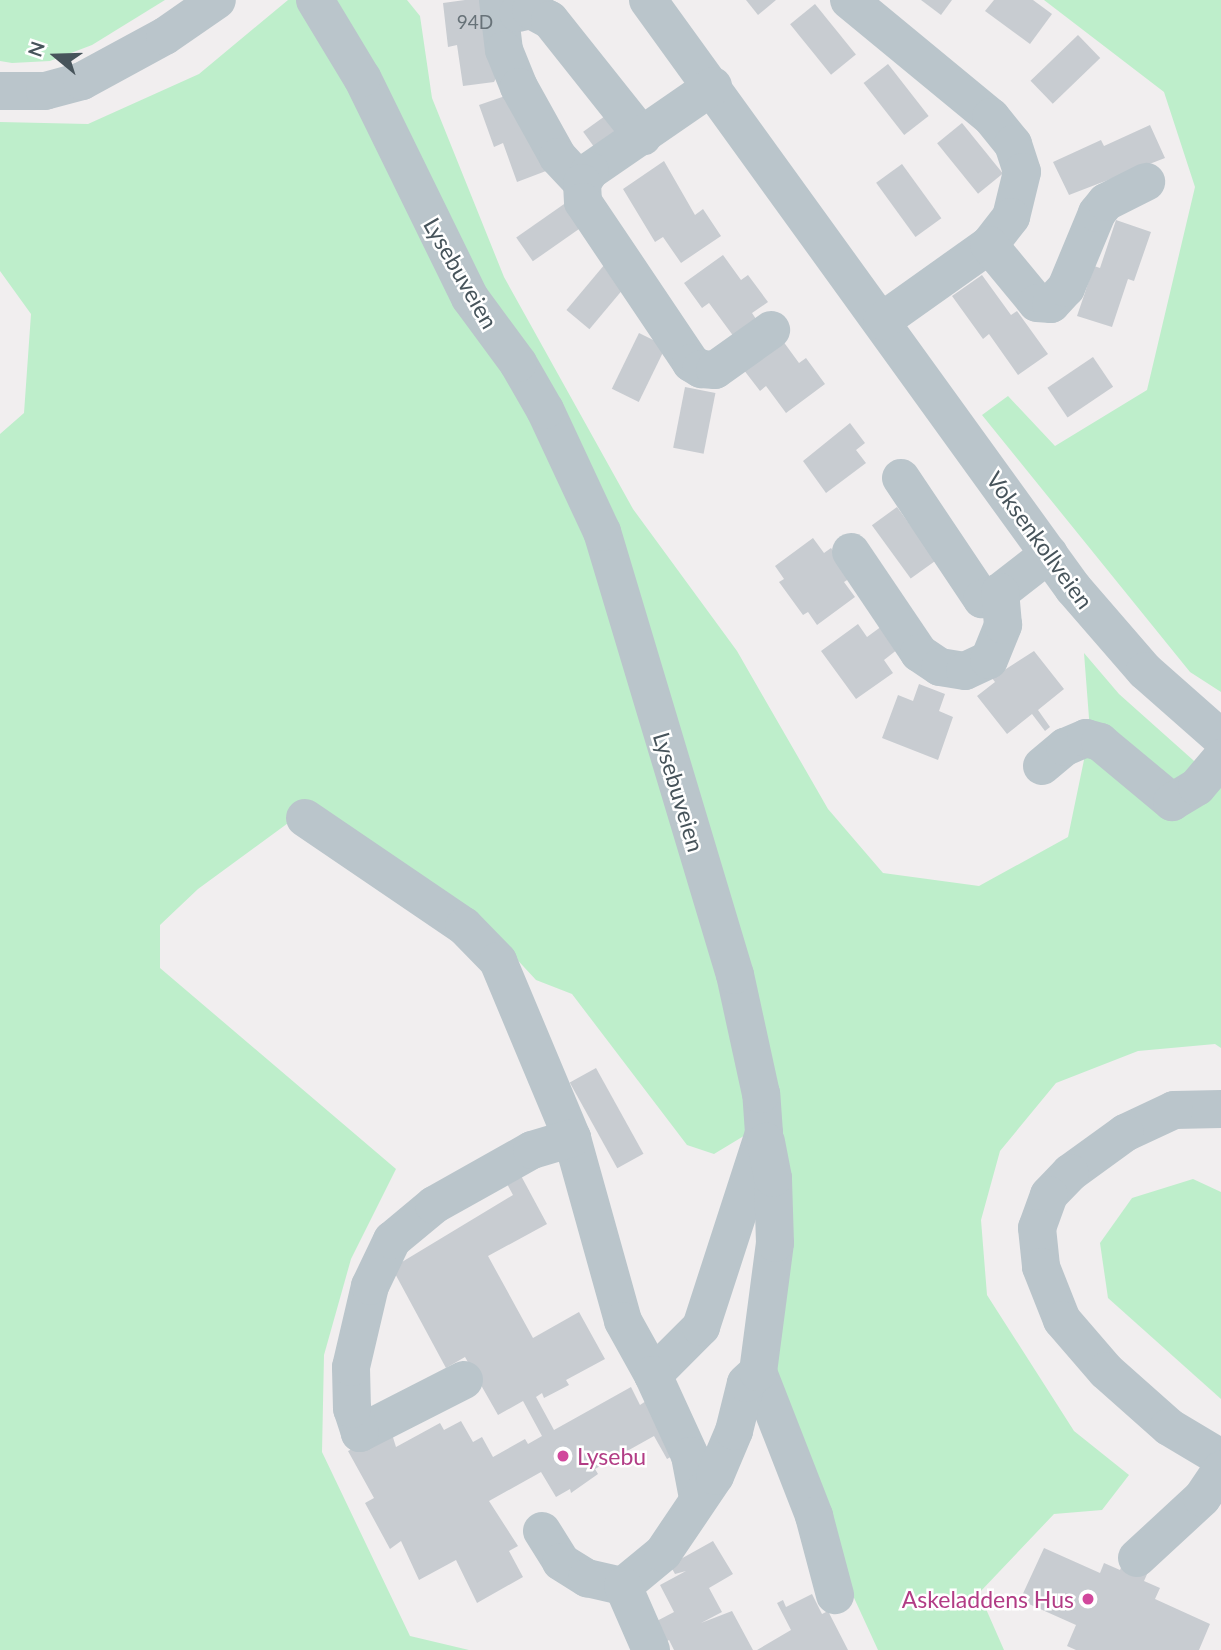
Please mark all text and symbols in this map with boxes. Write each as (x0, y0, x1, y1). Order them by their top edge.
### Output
house number: 94D (457, 11, 493, 33)
north arrow (21, 21, 91, 91)
text: N (22, 38, 49, 60)
street label: Lysebuveien (418, 213, 504, 333)
street label: Voksenkollveien (981, 466, 1099, 614)
street label: Lysebuveien (648, 729, 710, 855)
place label: Lysebu (577, 1442, 646, 1470)
marker: Lysebu (555, 1448, 571, 1464)
place label: Askeladdens Hus (902, 1585, 1074, 1613)
marker: Askeladdens Hus (1080, 1591, 1096, 1607)

